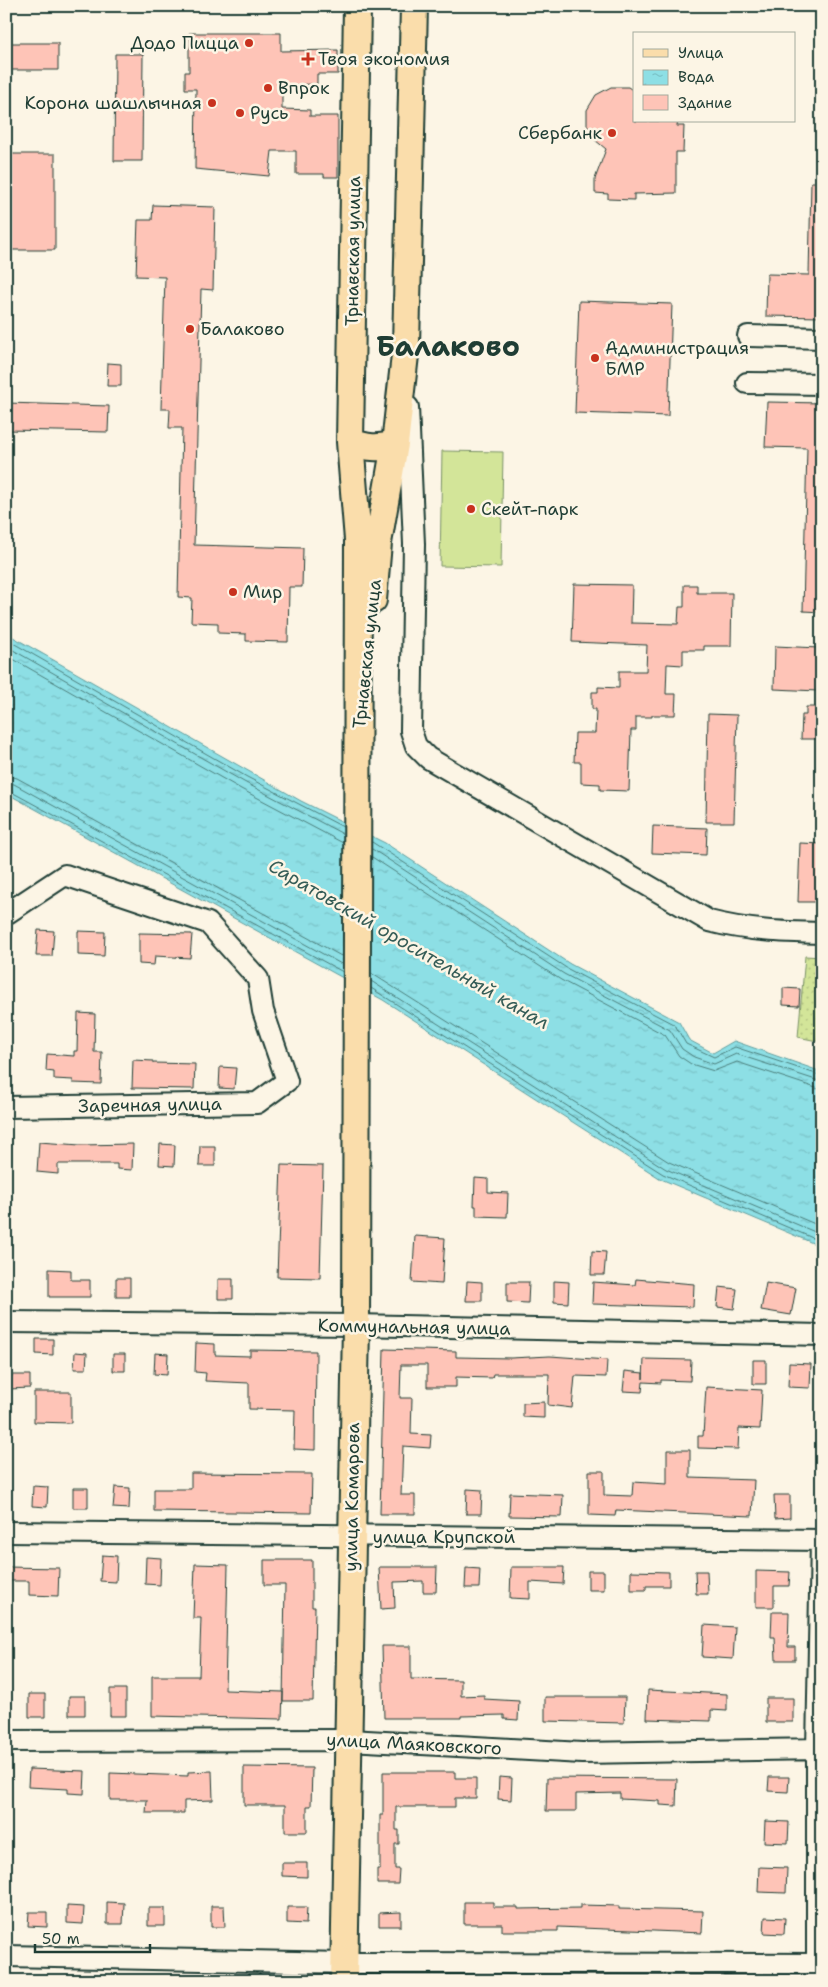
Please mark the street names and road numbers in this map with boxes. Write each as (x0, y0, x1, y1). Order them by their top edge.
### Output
street label: Трнавская улица (340, 176, 366, 326)
street label: Трнавская улица (347, 578, 387, 730)
street label: Заречная улица (78, 1092, 222, 1118)
street label: Коммунальная улица (317, 1313, 511, 1341)
street label: улица Комарова (339, 1422, 365, 1572)
street label: улица Крупской (373, 1525, 515, 1549)
street label: улица Маяковского (326, 1727, 502, 1761)

